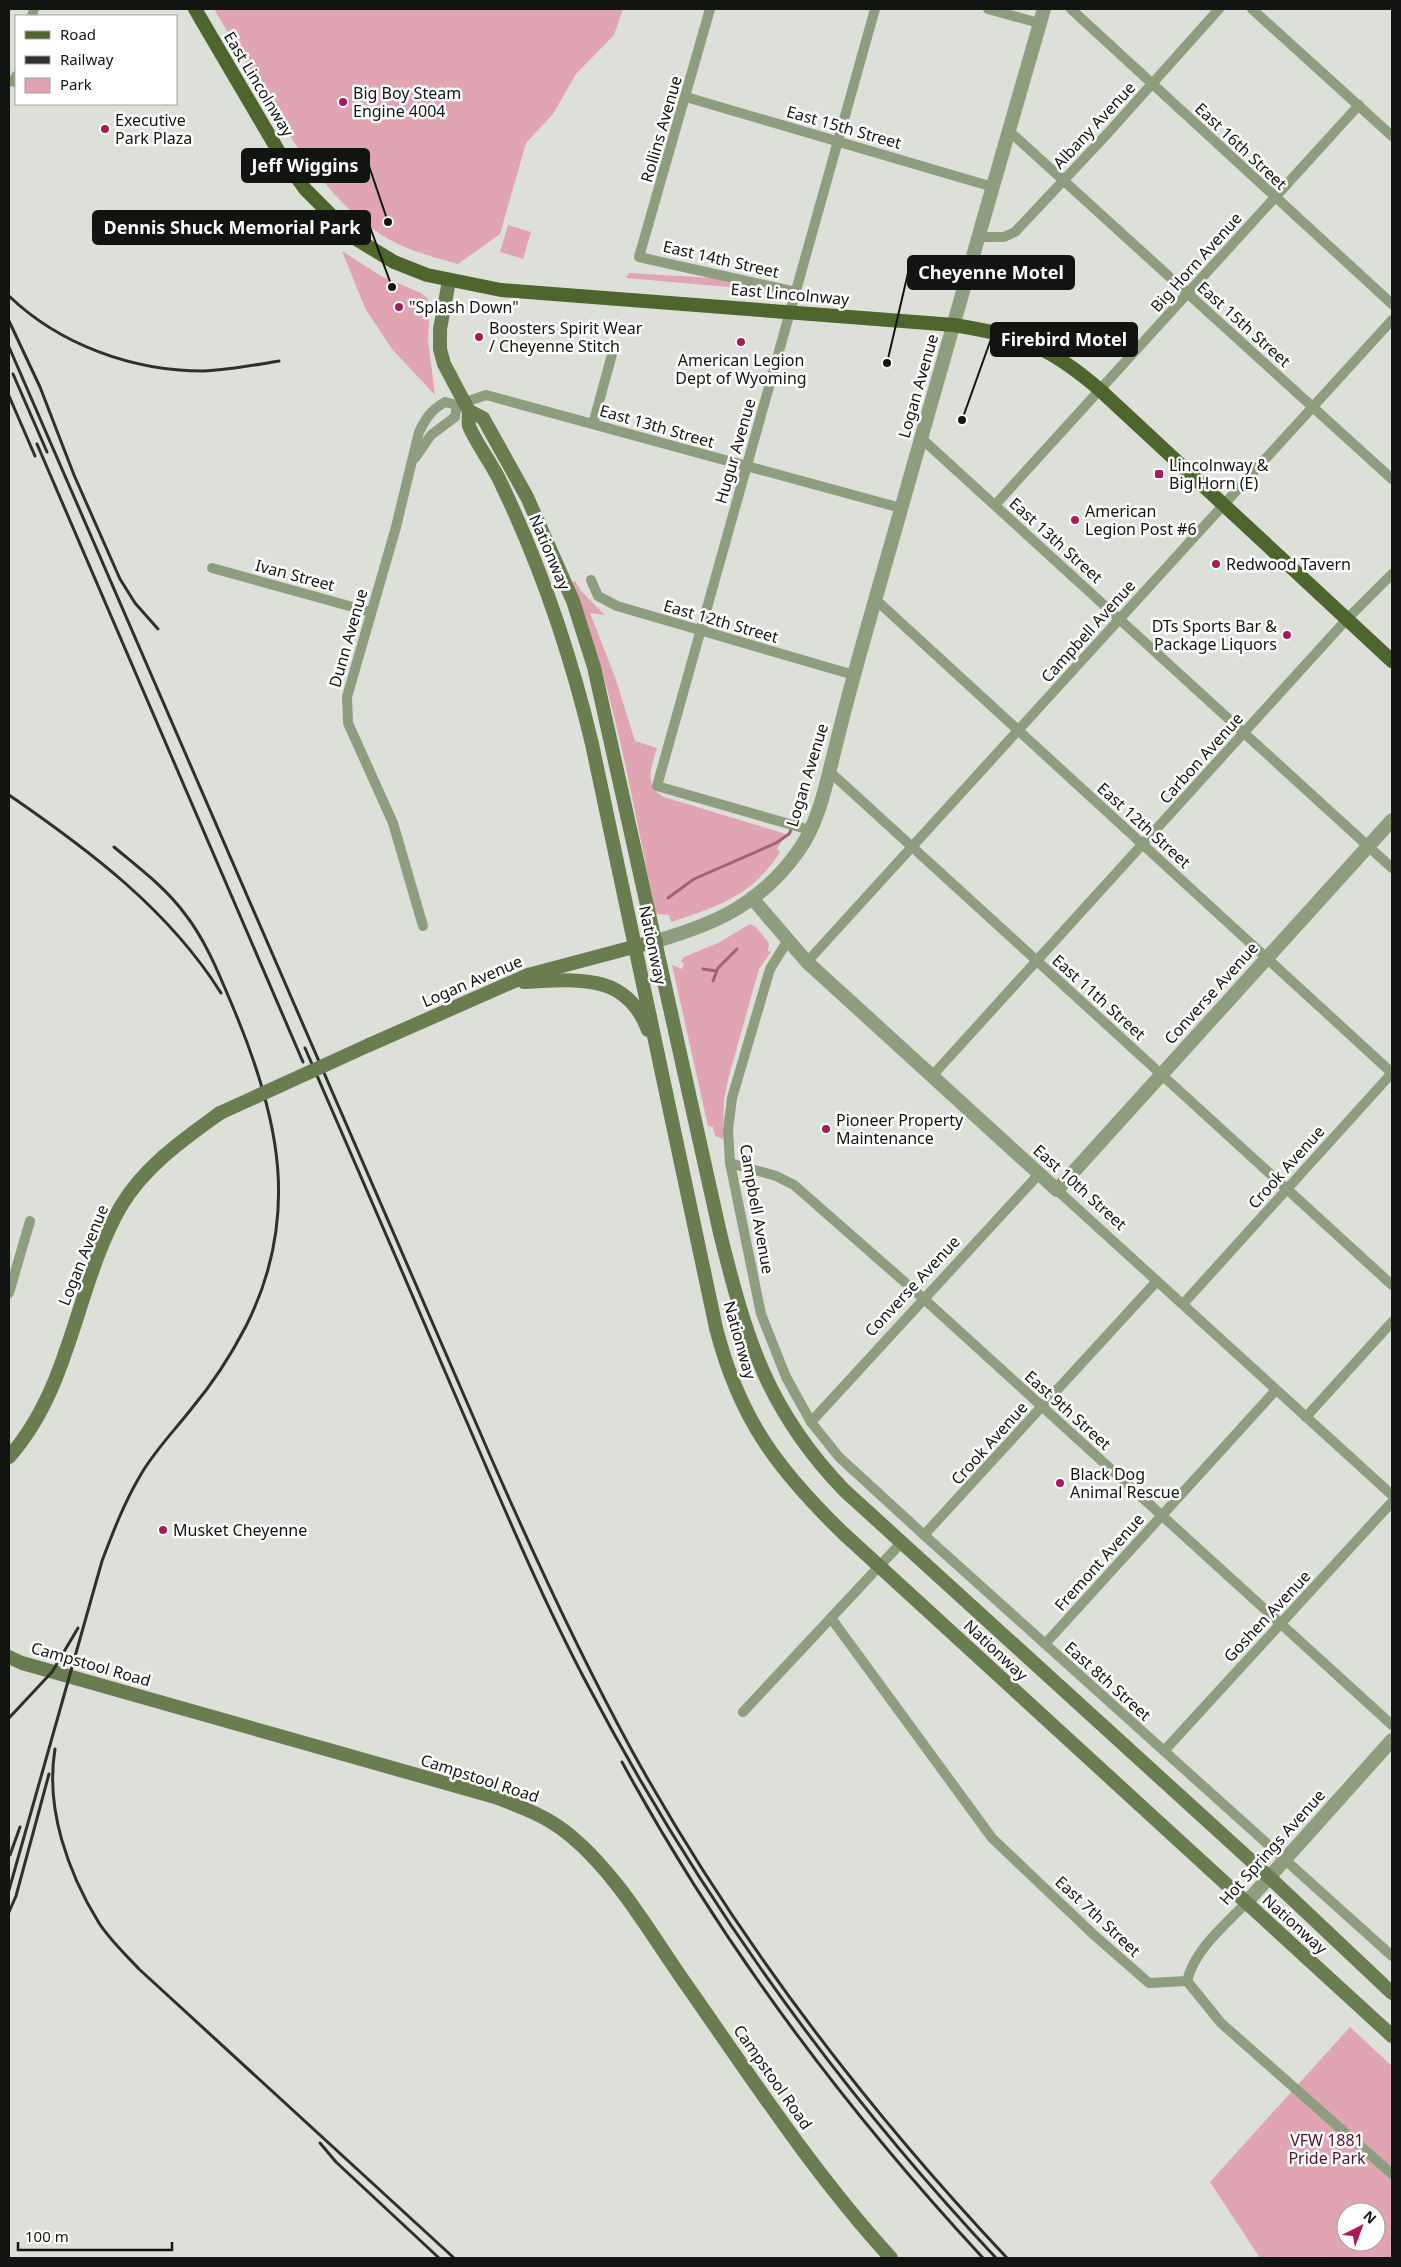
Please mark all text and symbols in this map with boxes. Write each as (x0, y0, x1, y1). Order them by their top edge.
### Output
legend (15, 15, 178, 105)
text: Road (60, 24, 96, 44)
street label: East Lincolnway (219, 27, 299, 141)
text: Railway (60, 49, 114, 69)
street label: Rollins Avenue (635, 73, 687, 185)
text: Park (60, 74, 92, 94)
street label: Albany Avenue (1048, 77, 1140, 173)
place label: Big Boy Steam Engine 4004 (353, 82, 461, 122)
marker: Big Boy Steam Engine 4004 (337, 96, 349, 108)
street label: East 16th Street (1190, 98, 1292, 195)
street label: East 15th Street (784, 100, 904, 154)
place label: Executive Park Plaza (115, 109, 192, 149)
marker: Executive Park Plaza (99, 123, 111, 135)
callout: Jeff Wiggins (242, 149, 369, 182)
text: Jeff Wiggins (250, 153, 358, 177)
street label: Big Horn Avenue (1145, 207, 1247, 317)
callout: Dennis Shuck Memorial Park (93, 211, 370, 244)
text: Dennis Shuck Memorial Park (104, 215, 361, 239)
street label: East 14th Street (661, 235, 781, 283)
callout: Cheyenne Motel (908, 256, 1074, 289)
text: Cheyenne Motel (918, 260, 1064, 284)
street label: East 15th Street (1193, 276, 1295, 372)
street label: East Lincolnway (730, 278, 851, 310)
place label: "Splash Down" (409, 296, 519, 318)
marker: "Splash Down" (393, 301, 405, 313)
place label: Boosters Spirit Wear / Cheyenne Stitch (489, 317, 643, 357)
callout: Firebird Motel (991, 323, 1137, 356)
text: Firebird Motel (1001, 327, 1127, 351)
marker: Boosters Spirit Wear / Cheyenne Stitch (473, 331, 485, 343)
street label: Logan Avenue (893, 331, 943, 441)
marker: American Legion Dept of Wyoming (735, 336, 747, 348)
place label: American Legion Dept of Wyoming (675, 349, 807, 389)
street label: Hugur Avenue (709, 396, 761, 506)
street label: East 13th Street (597, 399, 717, 453)
place label: Lincolnway & Big Horn (E) (1169, 454, 1269, 494)
marker: Lincolnway & Big Horn (E) (1153, 468, 1165, 480)
street label: East 13th Street (1005, 492, 1107, 588)
place label: American Legion Post #6 (1085, 500, 1197, 540)
street label: Nationway (524, 511, 576, 594)
marker: American Legion Post #6 (1069, 514, 1081, 526)
place label: Redwood Tavern (1226, 553, 1351, 575)
street label: Ivan Street (253, 554, 337, 596)
marker: Redwood Tavern (1210, 558, 1222, 570)
street label: Campbell Avenue (1036, 575, 1140, 687)
street label: Dunn Avenue (323, 586, 373, 690)
street label: East 12th Street (661, 594, 781, 648)
place label: DTs Sports Bar & Package Liquors (1152, 615, 1277, 655)
marker: DTs Sports Bar & Package Liquors (1281, 629, 1293, 641)
street label: Carbon Avenue (1154, 708, 1248, 808)
street label: Logan Avenue (781, 721, 833, 829)
street label: East 12th Street (1093, 777, 1195, 873)
street label: Nationway (634, 903, 672, 987)
street label: Converse Avenue (1159, 937, 1263, 1049)
street label: East 11th Street (1048, 949, 1150, 1045)
street label: Logan Avenue (418, 950, 526, 1012)
place label: Pioneer Property Maintenance (836, 1109, 964, 1149)
street label: Crook Avenue (1243, 1121, 1329, 1213)
marker: Pioneer Property Maintenance (820, 1123, 832, 1135)
street label: East 10th Street (1029, 1139, 1131, 1235)
street label: Campbell Avenue (735, 1142, 779, 1276)
street label: Logan Avenue (53, 1201, 113, 1309)
street label: Converse Avenue (859, 1231, 965, 1341)
street label: Nationway (718, 1298, 762, 1382)
street label: East 9th Street (1020, 1365, 1116, 1455)
street label: Crook Avenue (946, 1397, 1032, 1489)
place label: Black Dog Animal Rescue (1070, 1463, 1180, 1503)
marker: Black Dog Animal Rescue (1054, 1477, 1066, 1489)
street label: Fremont Avenue (1049, 1508, 1149, 1616)
place label: Musket Cheyenne (173, 1519, 307, 1541)
marker: Musket Cheyenne (157, 1524, 169, 1536)
street label: Goshen Avenue (1219, 1565, 1315, 1667)
street label: Nationway (959, 1615, 1033, 1686)
street label: Campstool Road (29, 1636, 153, 1692)
street label: East 8th Street (1060, 1636, 1156, 1726)
street label: Campstool Road (418, 1748, 542, 1808)
street label: Hot Springs Avenue (1214, 1784, 1330, 1910)
street label: East 7th Street (1051, 1871, 1146, 1961)
street label: Nationway (1258, 1889, 1333, 1960)
street label: Campstool Road (729, 2020, 817, 2134)
park label: VFW 1881 Pride Park (1288, 2129, 1366, 2169)
north arrow (1336, 2202, 1386, 2252)
text: N (1359, 2206, 1381, 2228)
scale bar (18, 2220, 171, 2252)
text: 100 m (25, 2226, 69, 2246)

